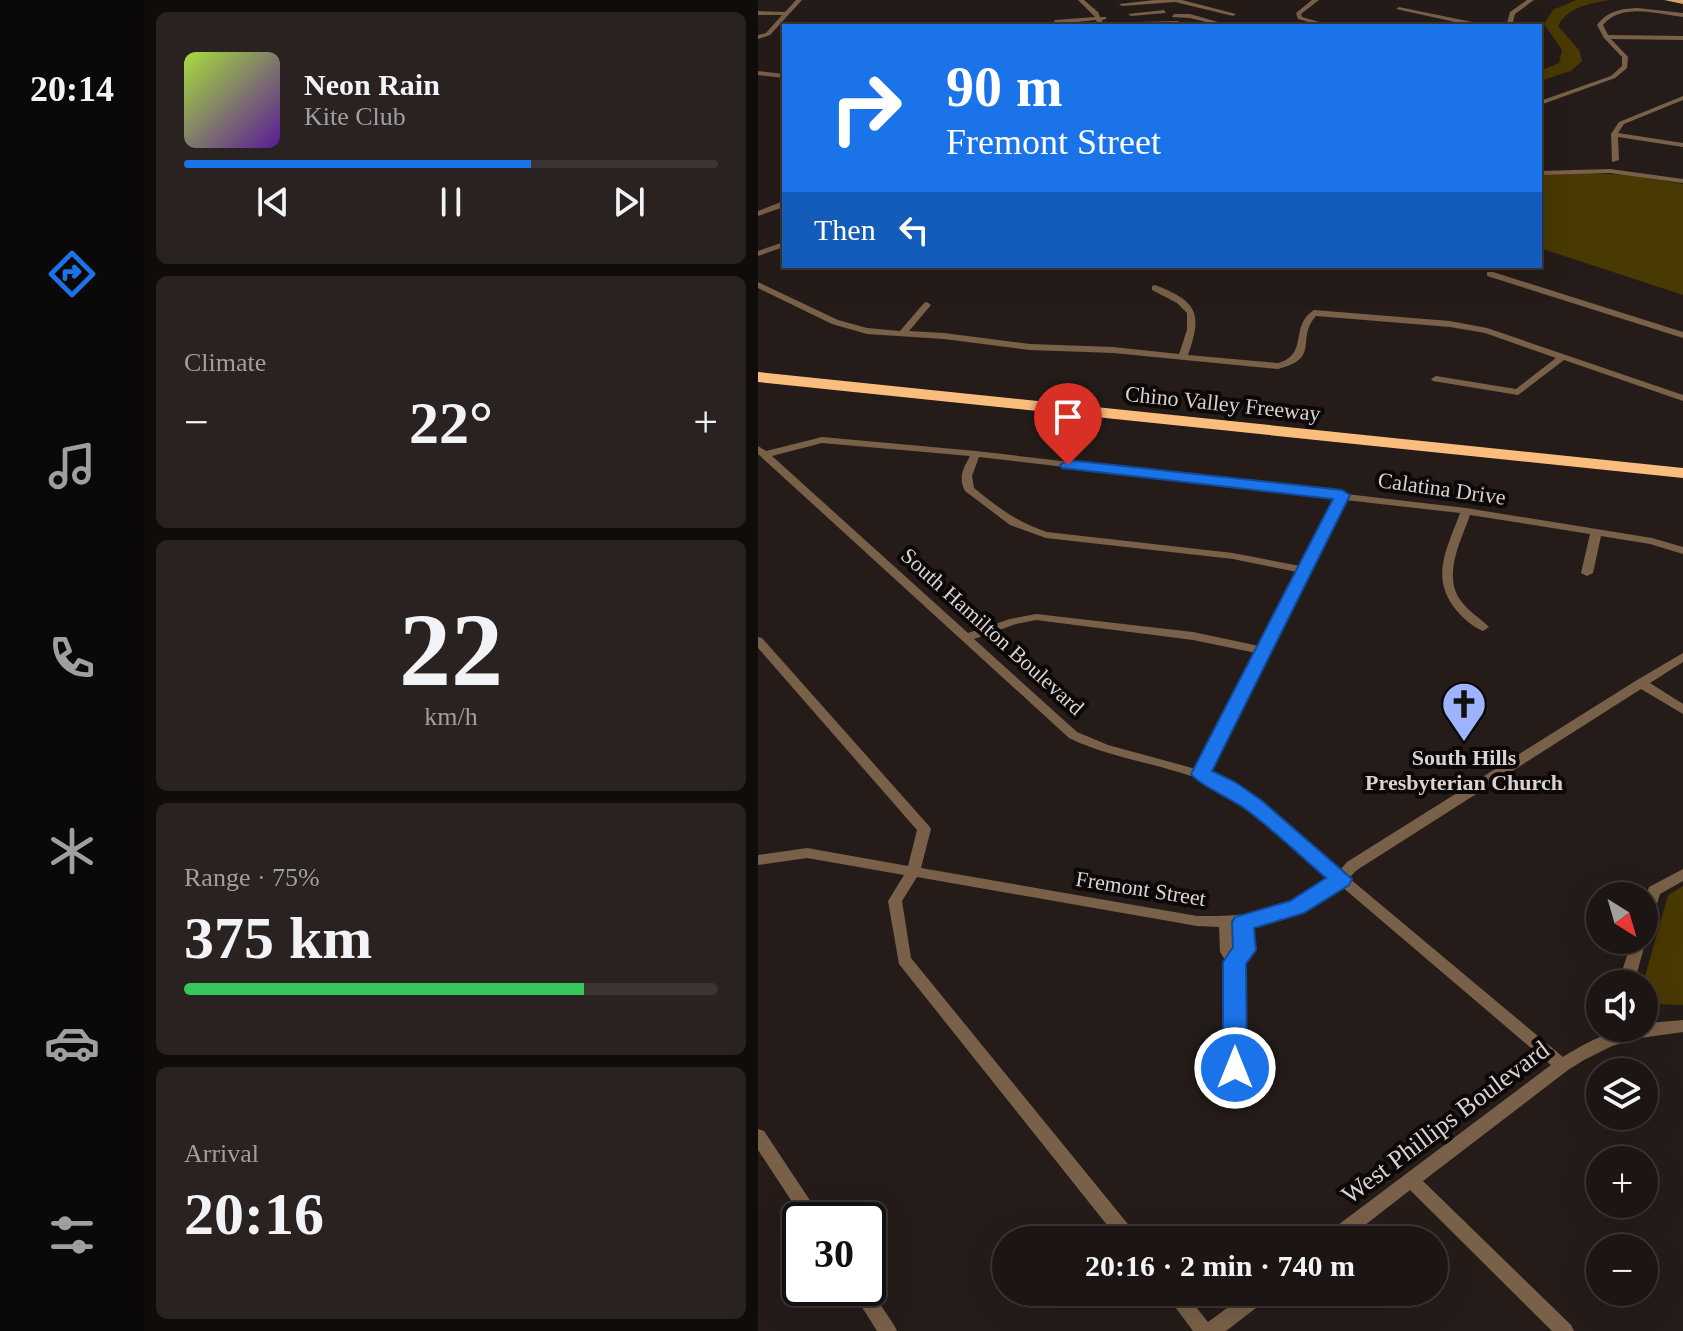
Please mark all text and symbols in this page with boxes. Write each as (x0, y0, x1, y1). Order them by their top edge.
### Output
icon: right (814, 56, 918, 160)
text: 90 m (946, 56, 1063, 118)
text: Neon Rain (304, 68, 440, 101)
text: 20:14 (30, 69, 114, 109)
text: Kite Club (304, 102, 406, 131)
text: Fremont Street (946, 122, 1161, 162)
icon: previous (251, 180, 295, 224)
icon: pause (429, 180, 473, 224)
icon: next (607, 180, 651, 224)
icon: left (892, 208, 936, 252)
text: Then (814, 213, 876, 246)
icon: directions (44, 246, 100, 302)
text: Climate (184, 348, 266, 377)
street label: Chino Valley Freeway (1124, 381, 1322, 426)
pin (1034, 383, 1102, 465)
text: 22° (409, 390, 493, 456)
icon: arrive (1046, 395, 1090, 439)
text: − (184, 398, 209, 447)
text: + (693, 398, 718, 447)
icon: music (44, 438, 100, 494)
street label: Calatina Drive (1376, 467, 1507, 510)
street label: South Hamilton Boulevard (896, 543, 1089, 720)
text: 22 (399, 592, 503, 707)
icon: phone (44, 630, 100, 686)
church icon: South Hills Presbyterian Church (1440, 680, 1488, 743)
text: km/h (424, 702, 478, 731)
place label: South Hills Presbyterian Church (1365, 745, 1563, 795)
icon: climate (44, 823, 100, 879)
text: Range · 75% (184, 863, 320, 892)
street label: Fremont Street (1074, 866, 1208, 911)
north arrow (1586, 882, 1658, 954)
map controls (1586, 882, 1658, 1306)
text: 375 km (184, 905, 372, 971)
button: sound (1586, 970, 1658, 1042)
icon: car (44, 1015, 100, 1071)
position arrow (1193, 1026, 1277, 1110)
street label: West Phillips Boulevard (1336, 1035, 1555, 1210)
button: layers (1586, 1058, 1658, 1130)
text: Arrival (184, 1139, 259, 1168)
button: + (1586, 1146, 1658, 1218)
text: 20:16 (184, 1181, 324, 1247)
speed limit sign: 30 (782, 1202, 886, 1306)
icon: filters (44, 1207, 100, 1263)
button: − (1586, 1234, 1658, 1306)
text: 20:16 · 2 min · 740 m (1085, 1249, 1355, 1282)

